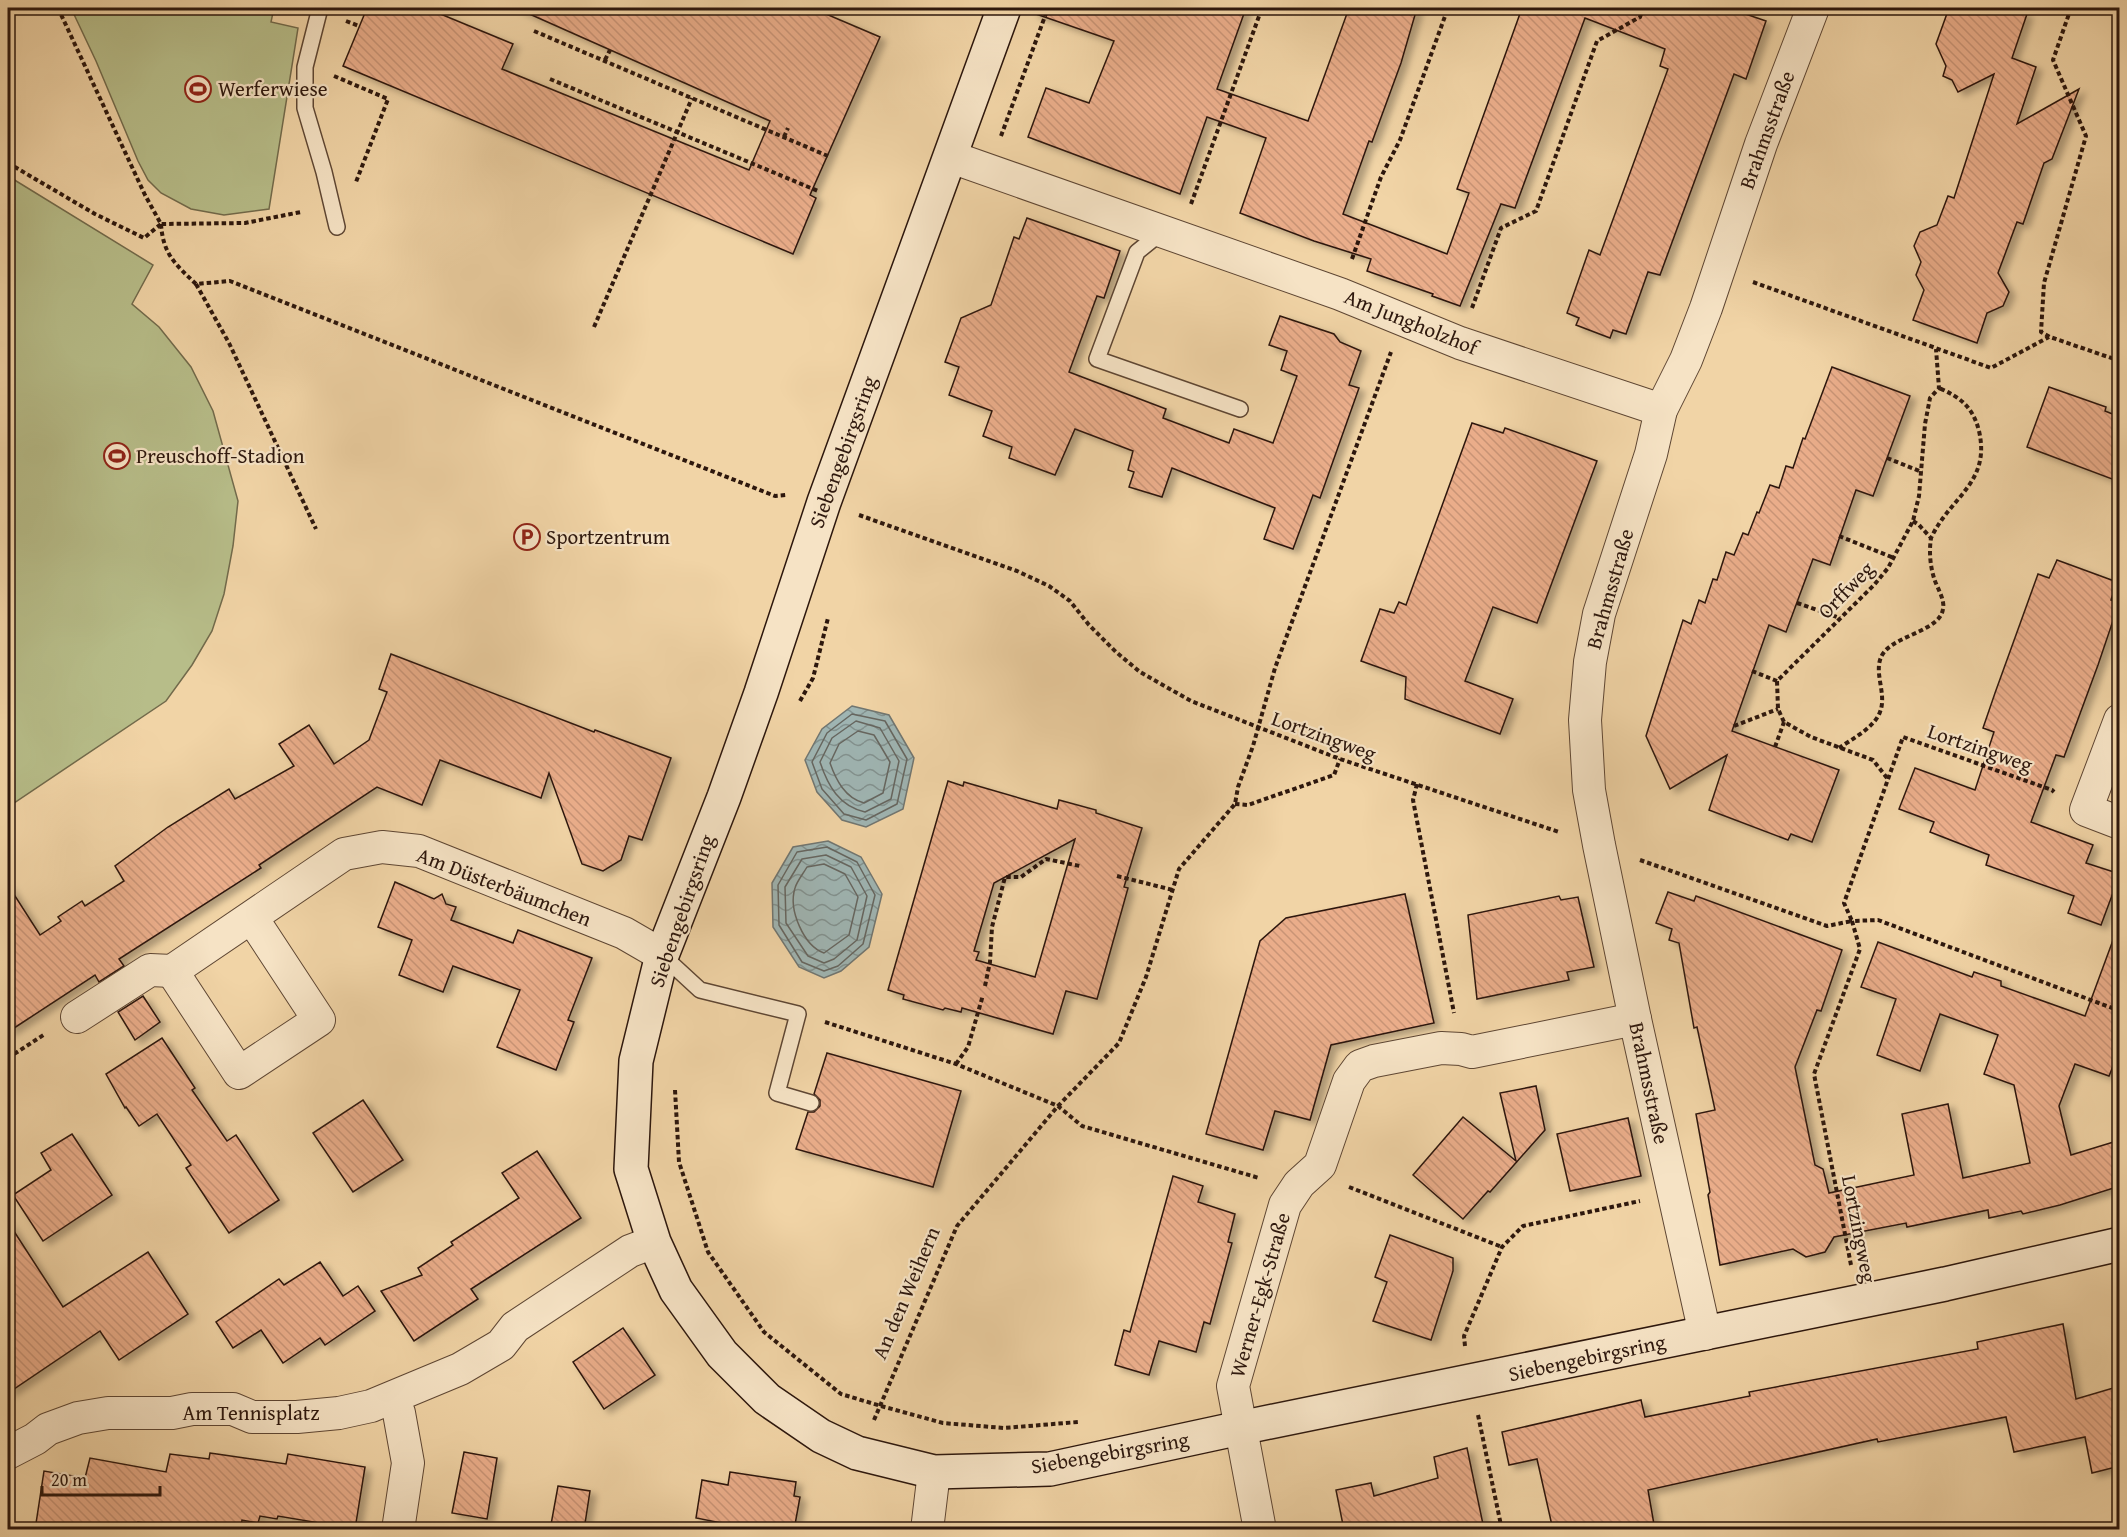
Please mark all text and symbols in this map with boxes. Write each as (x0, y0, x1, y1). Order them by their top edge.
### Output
street label: Brahmsstraße (1731, 66, 1802, 193)
place label: Werferwiese (218, 73, 328, 104)
sports icon: Werferwiese (183, 74, 213, 104)
street label: Am Jungholzhof (1340, 281, 1485, 363)
street label: Siebengebirgsring (801, 371, 885, 532)
place label: Preuschoff-Stadion (136, 440, 305, 471)
sports icon: Preuschoff-Stadion (102, 441, 132, 471)
place label: Sportzentrum (546, 521, 670, 552)
parking icon: Sportzentrum (512, 522, 542, 552)
street label: Brahmsstraße (1578, 525, 1642, 653)
street label: Orffweg (1810, 553, 1881, 625)
street label: Lortzingweg (1268, 702, 1381, 769)
street label: Lortzingweg (1924, 715, 2037, 780)
street label: Siebengebirgsring (641, 830, 722, 991)
street label: Am Düsterbäumchen (412, 839, 596, 934)
street label: Brahmsstraße (1621, 1019, 1678, 1147)
street label: Lortzingweg (1834, 1172, 1885, 1286)
street label: Werner-Egk-Straße (1221, 1209, 1298, 1381)
street label: An den Weihern (864, 1221, 948, 1364)
street label: Siebengebirgsring (1506, 1326, 1669, 1389)
street label: Am Tennisplatz (183, 1397, 319, 1428)
street label: Siebengebirgsring (1029, 1423, 1192, 1482)
scale bar (42, 1459, 160, 1497)
text: 20 m (51, 1466, 87, 1493)

